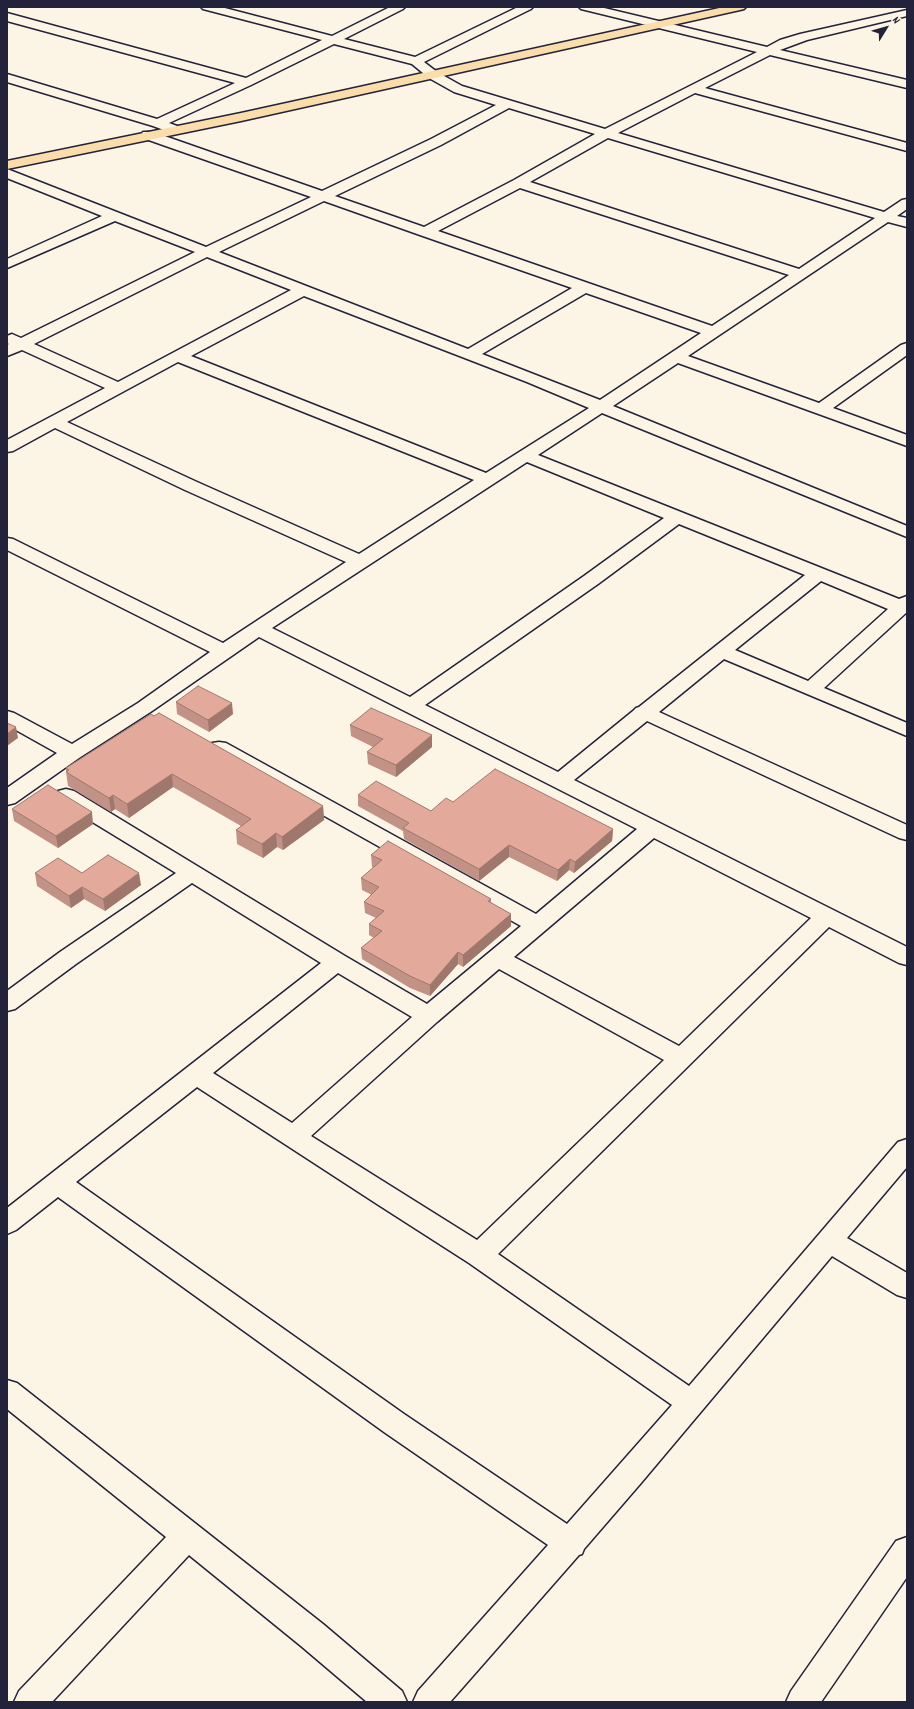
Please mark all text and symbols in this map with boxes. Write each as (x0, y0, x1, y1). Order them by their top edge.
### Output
north arrow (866, 8, 906, 48)
text: N (888, 14, 904, 28)

